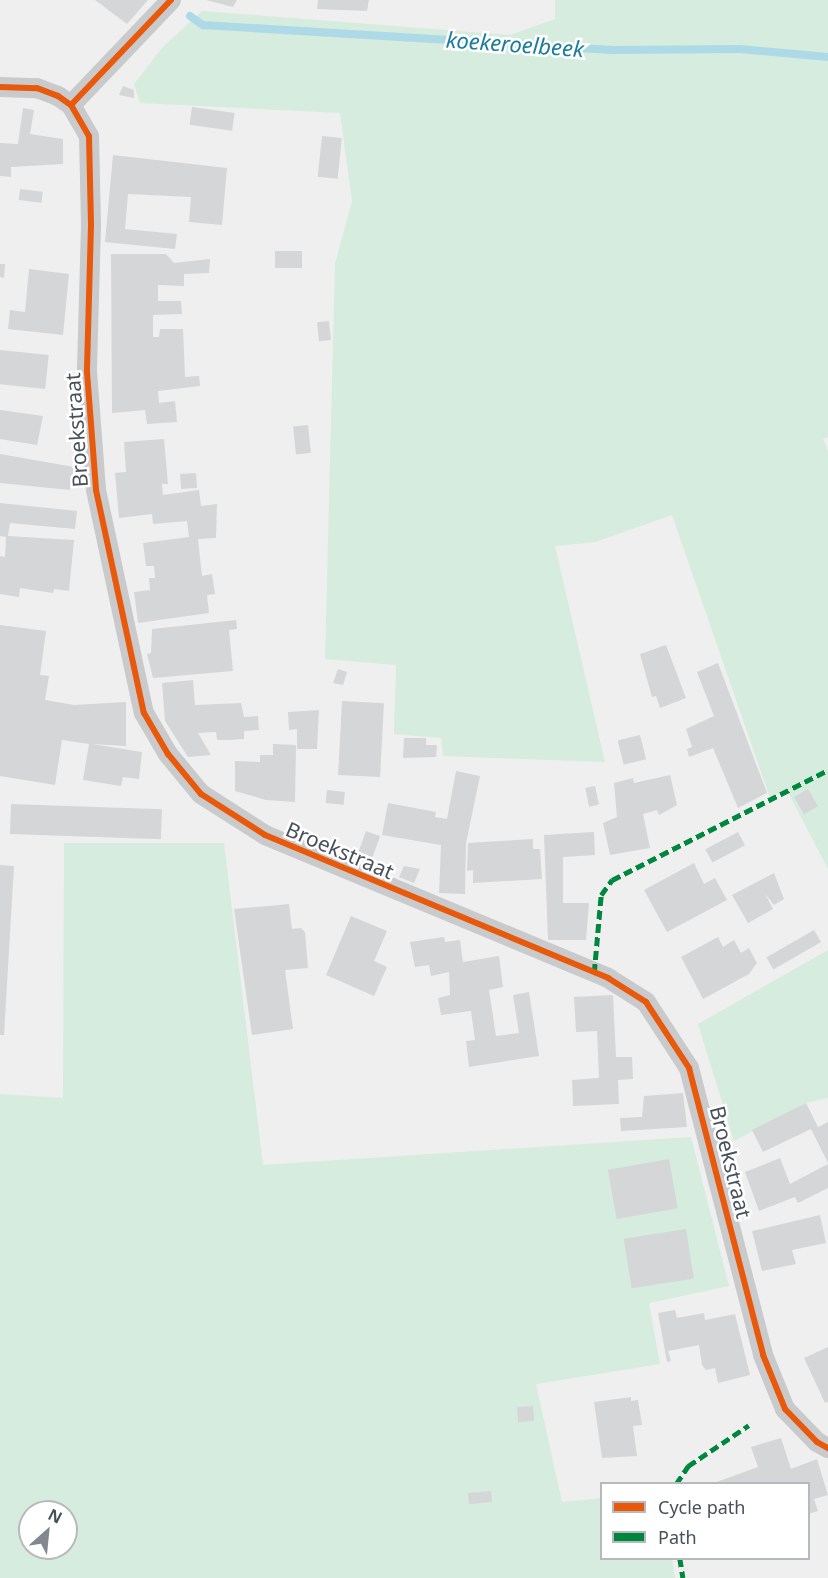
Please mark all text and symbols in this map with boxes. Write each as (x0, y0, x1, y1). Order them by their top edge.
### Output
water label: koekeroelbeek (445, 26, 585, 62)
street label: Broekstraat (59, 372, 93, 488)
street label: Broekstraat (282, 816, 398, 884)
street label: Broekstraat (705, 1103, 757, 1221)
legend (600, 1482, 810, 1560)
text: Cycle path (658, 1495, 745, 1519)
north arrow (18, 1500, 78, 1560)
text: N (44, 1503, 66, 1528)
text: Path (658, 1525, 697, 1549)

